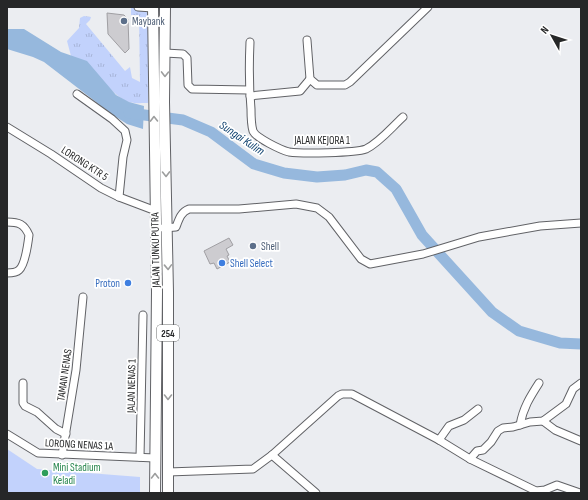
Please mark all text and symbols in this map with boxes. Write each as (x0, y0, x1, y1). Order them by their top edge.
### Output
place label: Maybank (132, 15, 165, 28)
marker: Maybank (119, 16, 129, 26)
north arrow (532, 16, 572, 56)
text: N (538, 24, 552, 36)
one-way arrow (161, 71, 169, 77)
one-way arrow (149, 116, 158, 122)
water label: Sungai Kulim (216, 118, 267, 159)
street label: JALAN KEJORA 1 (293, 134, 350, 147)
street label: LORONG KTR 5 (59, 143, 111, 183)
one-way arrow (161, 171, 170, 177)
street label: JALAN TUNKU PUTRA (148, 212, 163, 289)
place label: Shell (261, 240, 279, 253)
marker: Shell (248, 241, 258, 251)
place label: Shell Select (230, 257, 274, 270)
marker: Shell Select (217, 258, 227, 268)
one-way arrow (164, 264, 172, 270)
place label: Proton (95, 277, 120, 290)
marker: Proton (123, 278, 133, 288)
road number: 254 (157, 325, 179, 341)
street label: TAMAN NENAS (54, 348, 75, 402)
street label: JALAN NENAS 1 (125, 359, 138, 414)
one-way arrow (164, 394, 172, 400)
street label: LORONG NENAS 1A (45, 436, 114, 453)
place label: Mini Stadium Keladi (53, 461, 101, 487)
marker: Mini Stadium Keladi (40, 468, 50, 478)
one-way arrow (151, 473, 159, 479)

